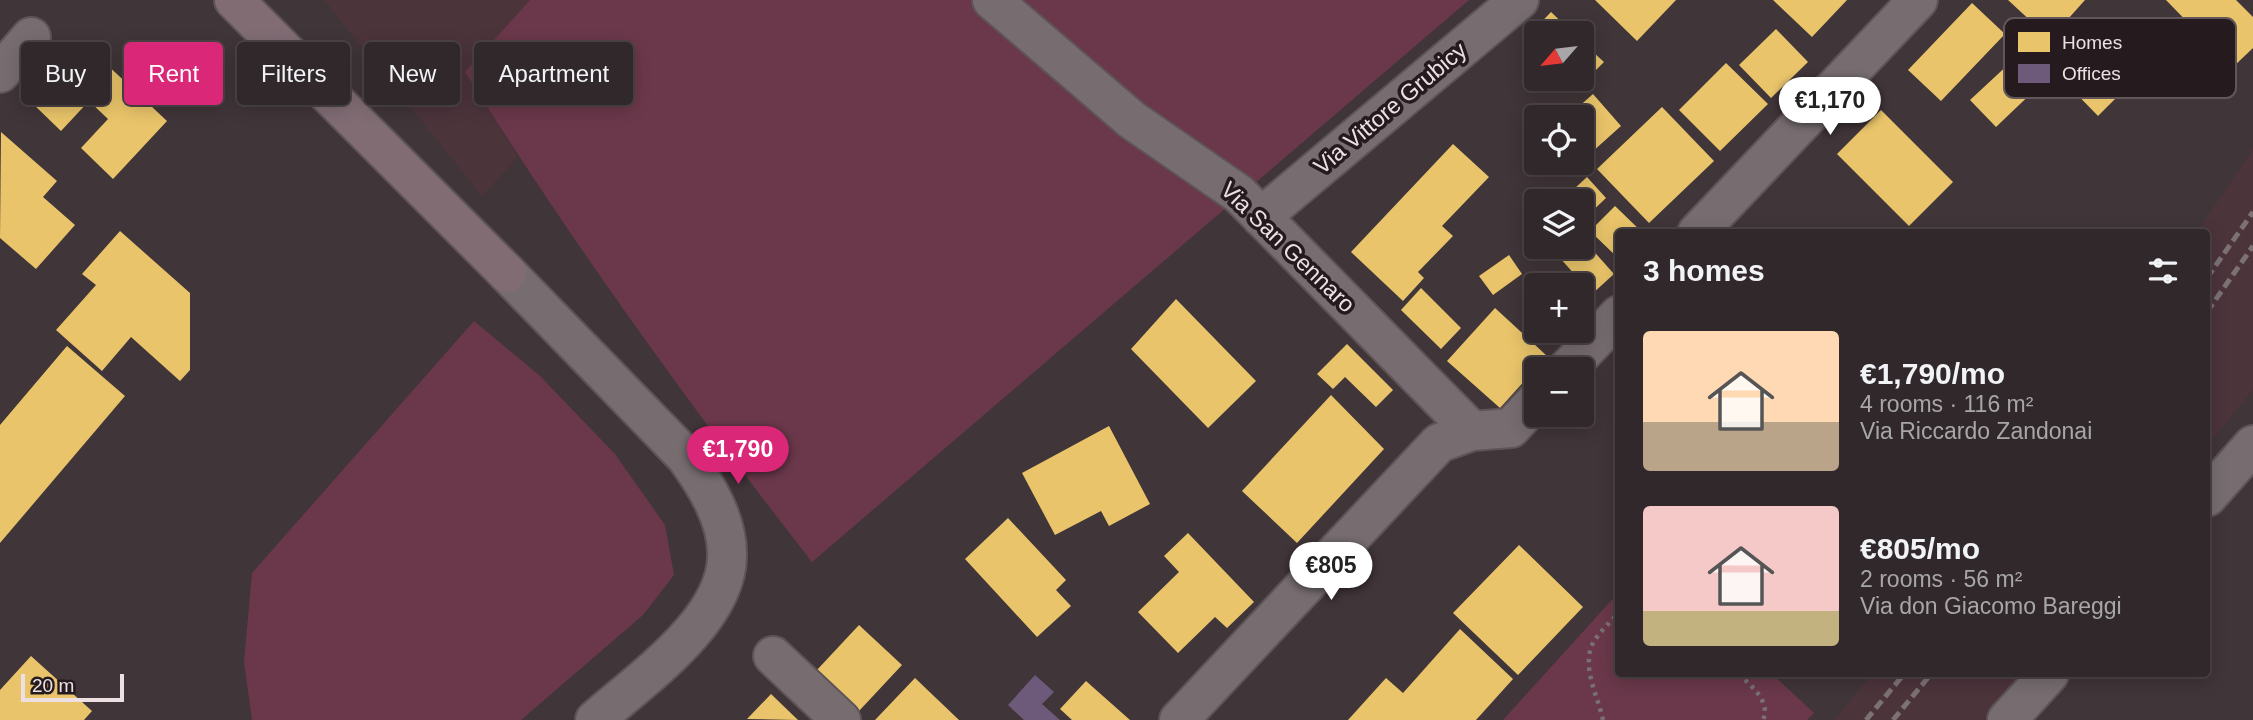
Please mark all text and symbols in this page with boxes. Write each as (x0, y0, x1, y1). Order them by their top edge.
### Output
legend (2004, 18, 2236, 98)
north arrow (1524, 21, 1594, 91)
map controls (1524, 21, 1594, 427)
text: Homes (2062, 32, 2122, 53)
street label: Via Vittore Grubicy (1309, 36, 1472, 179)
chip: Buy (21, 42, 110, 105)
chip: Rent (124, 42, 223, 105)
chip: Filters (237, 42, 350, 105)
chip: New (364, 42, 460, 105)
chip: Apartment (474, 42, 633, 105)
text: Offices (2062, 63, 2121, 84)
pin: €1,170 (1773, 78, 1887, 137)
text: €1,170 (1795, 87, 1865, 113)
button: locate (1524, 105, 1594, 175)
street label: Via San Gennaro (1216, 177, 1360, 317)
button: layers (1524, 189, 1594, 259)
icon: filters (2144, 252, 2182, 290)
text: 3 homes (1643, 254, 1765, 287)
button: + (1524, 273, 1594, 343)
button: − (1524, 357, 1594, 427)
text: €1,790/mo (1860, 357, 2005, 390)
icon: home (1699, 359, 1783, 443)
text: 4 rooms · 116 m² (1860, 391, 2033, 417)
text: Via Riccardo Zandonai (1860, 418, 2092, 444)
pin: €1,790 (681, 426, 795, 486)
text: €1,790 (703, 436, 773, 462)
text: €805/mo (1860, 532, 1980, 565)
icon: home (1699, 534, 1783, 618)
pin: €805 (1290, 542, 1372, 602)
text: €805 (1305, 552, 1357, 578)
text: 2 rooms · 56 m² (1860, 566, 2022, 592)
text: Via don Giacomo Bareggi (1860, 593, 2122, 619)
scale bar (21, 671, 124, 703)
text: 20 m (32, 675, 74, 696)

